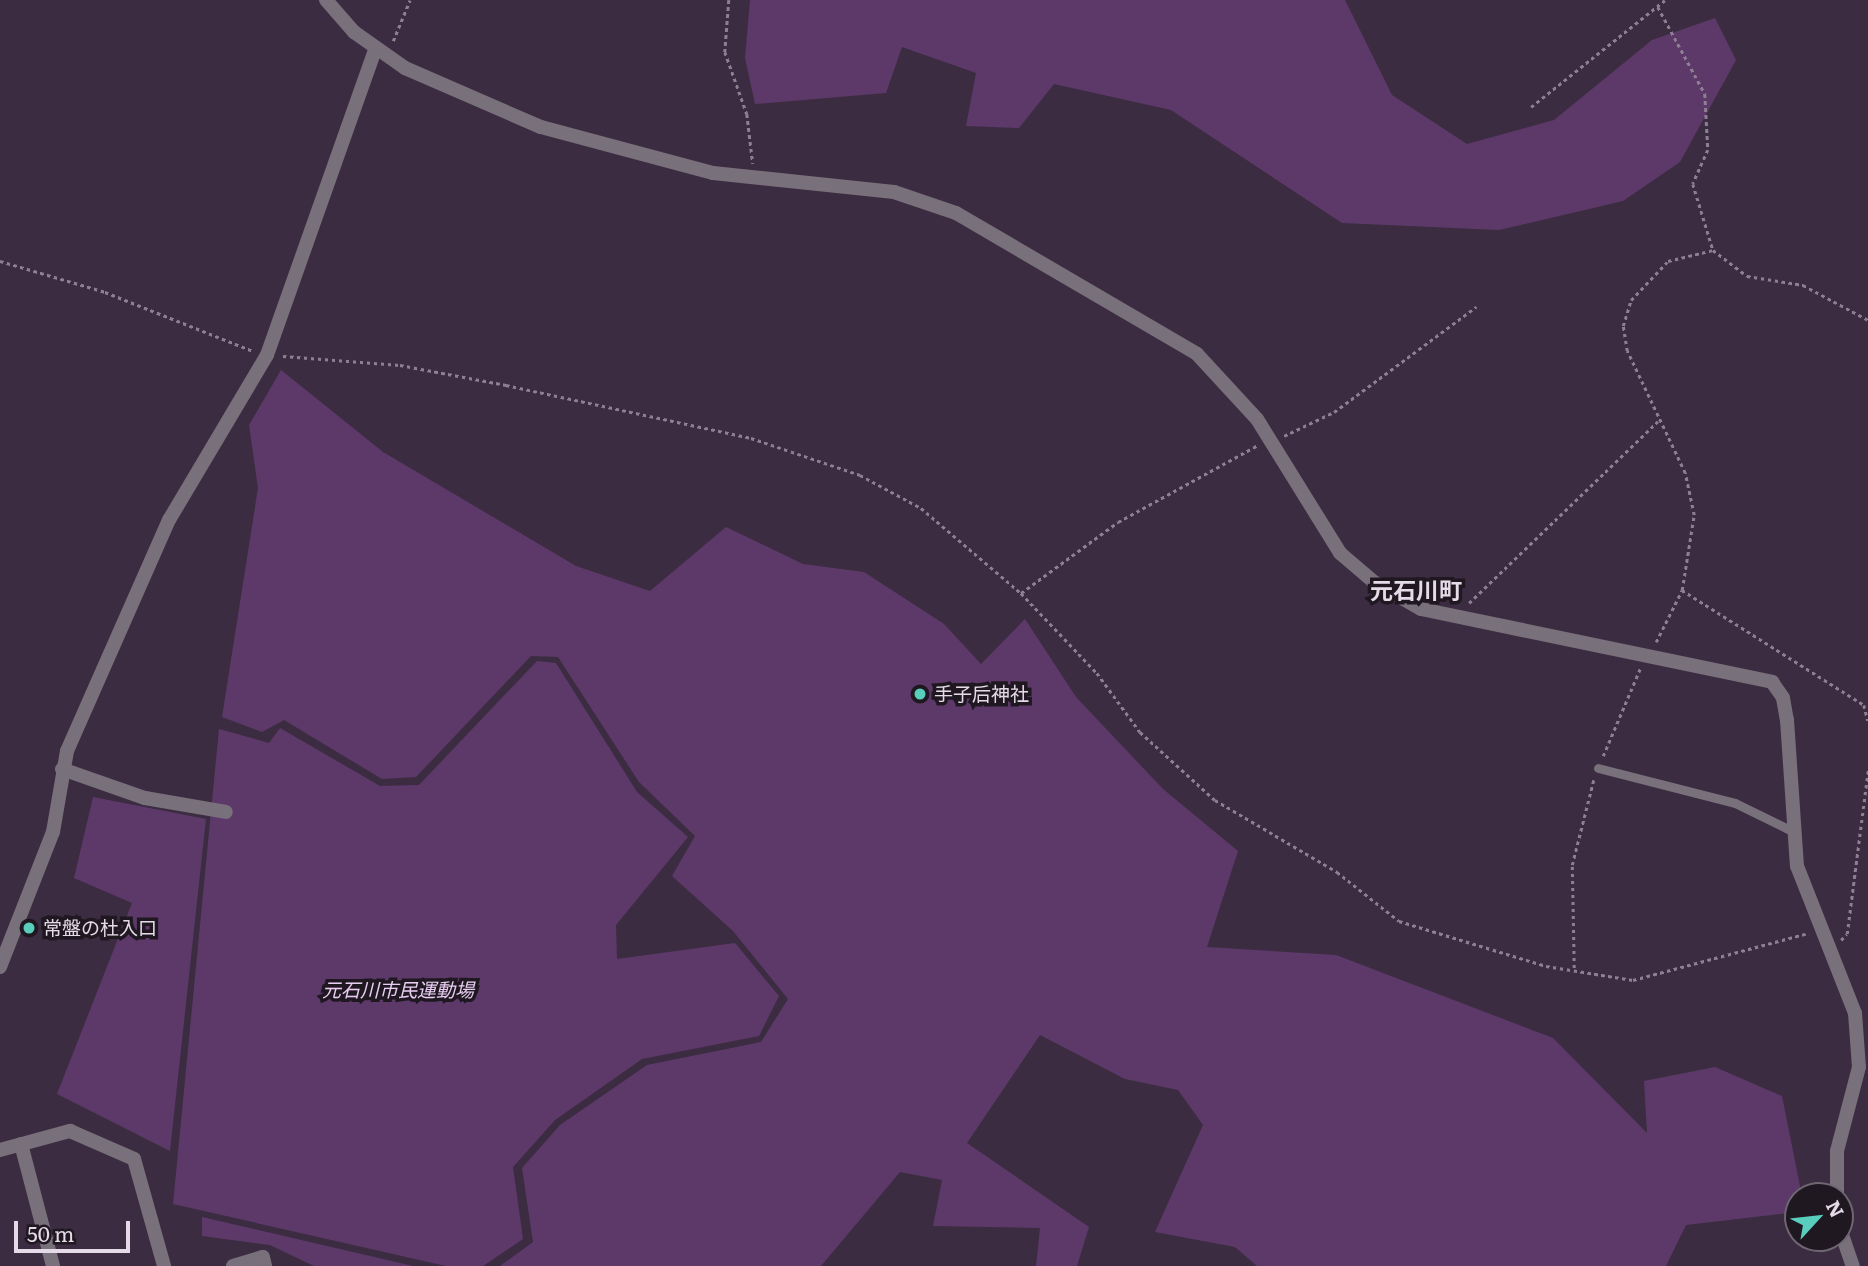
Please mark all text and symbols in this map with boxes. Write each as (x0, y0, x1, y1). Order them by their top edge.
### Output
district label: 元石川町 (1370, 575, 1462, 603)
place label: 手子后神社 (934, 683, 1029, 705)
marker: 手子后神社 (912, 686, 928, 702)
place label: 常盤の杜入口 (43, 917, 157, 939)
marker: 常盤の杜入口 (21, 920, 37, 936)
park label: 元石川市民運動場 (322, 979, 474, 1001)
north arrow (1784, 1182, 1854, 1252)
text: N (1820, 1195, 1852, 1222)
scale bar (18, 1206, 133, 1250)
text: 50 m (27, 1217, 74, 1248)

